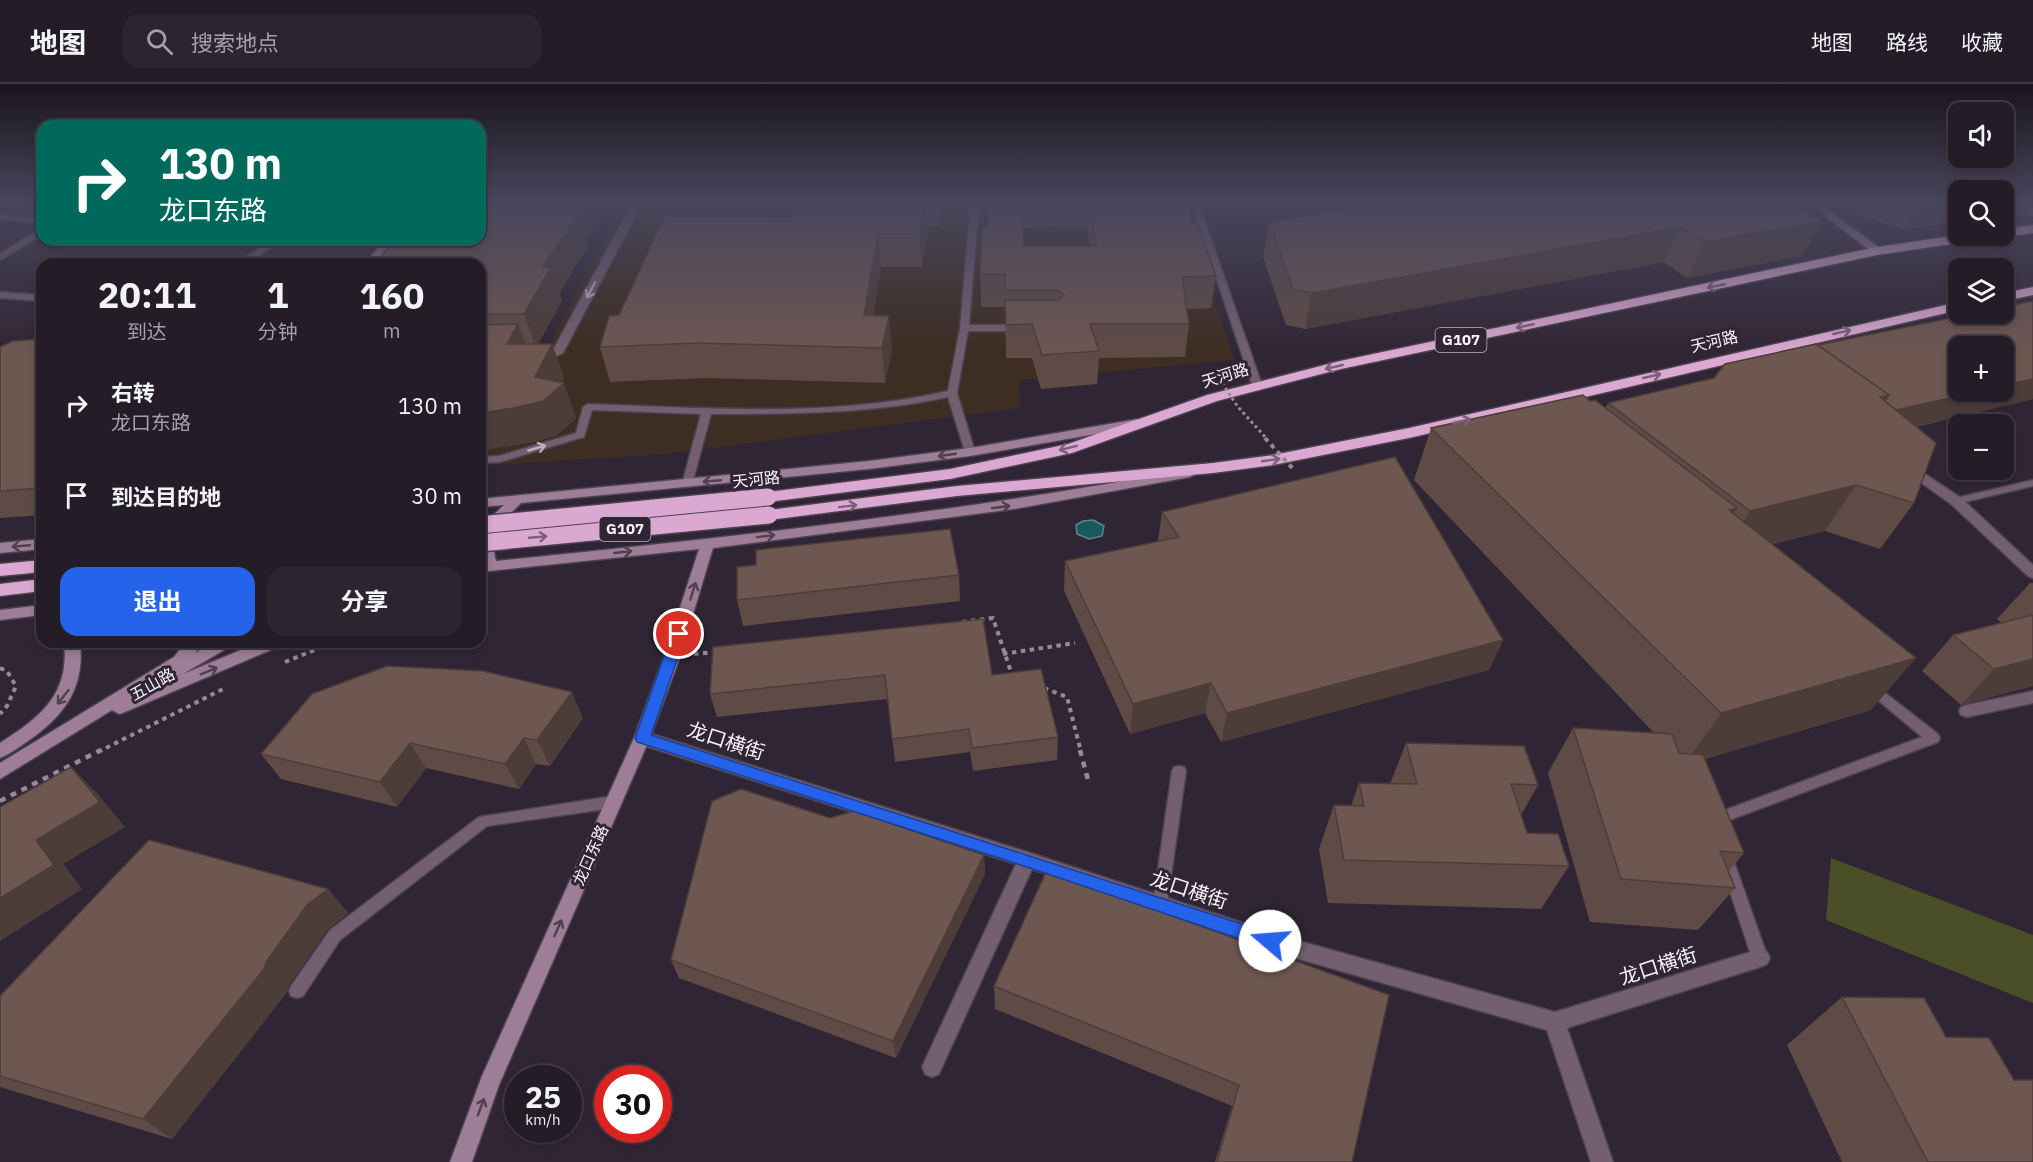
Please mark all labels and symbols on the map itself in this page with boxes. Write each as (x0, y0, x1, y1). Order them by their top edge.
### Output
one-way arrow (585, 281, 597, 298)
one-way arrow (1706, 281, 1726, 292)
one-way arrow (1516, 321, 1535, 332)
street label: 天河路 (1688, 326, 1740, 356)
one-way arrow (1832, 326, 1851, 337)
road number: G107 (1436, 328, 1486, 352)
street label: 天河路 (1199, 358, 1251, 392)
one-way arrow (1325, 361, 1344, 373)
one-way arrow (1642, 370, 1661, 381)
one-way arrow (1452, 414, 1471, 426)
one-way arrow (527, 442, 546, 453)
one-way arrow (1059, 443, 1078, 455)
one-way arrow (938, 449, 958, 460)
one-way arrow (1261, 455, 1281, 466)
street label: 天河路 (731, 467, 781, 491)
one-way arrow (702, 476, 722, 487)
one-way arrow (838, 500, 857, 511)
one-way arrow (990, 501, 1010, 512)
road number: G107 (600, 517, 650, 541)
one-way arrow (755, 530, 775, 541)
one-way arrow (528, 531, 548, 542)
one-way arrow (12, 541, 31, 552)
one-way arrow (612, 546, 632, 557)
one-way arrow (688, 582, 699, 601)
pin (653, 608, 704, 659)
street label: 五山路 (126, 664, 178, 704)
one-way arrow (199, 665, 217, 676)
one-way arrow (57, 689, 70, 705)
street label: 龙口横街 (684, 715, 768, 766)
street label: 龙口东路 (568, 822, 612, 888)
street label: 龙口横街 (1147, 864, 1231, 915)
position arrow (1238, 909, 1302, 973)
one-way arrow (552, 919, 564, 937)
street label: 龙口横街 (1616, 940, 1700, 991)
speed limit sign: 30 (594, 1065, 672, 1143)
one-way arrow (476, 1098, 487, 1117)

